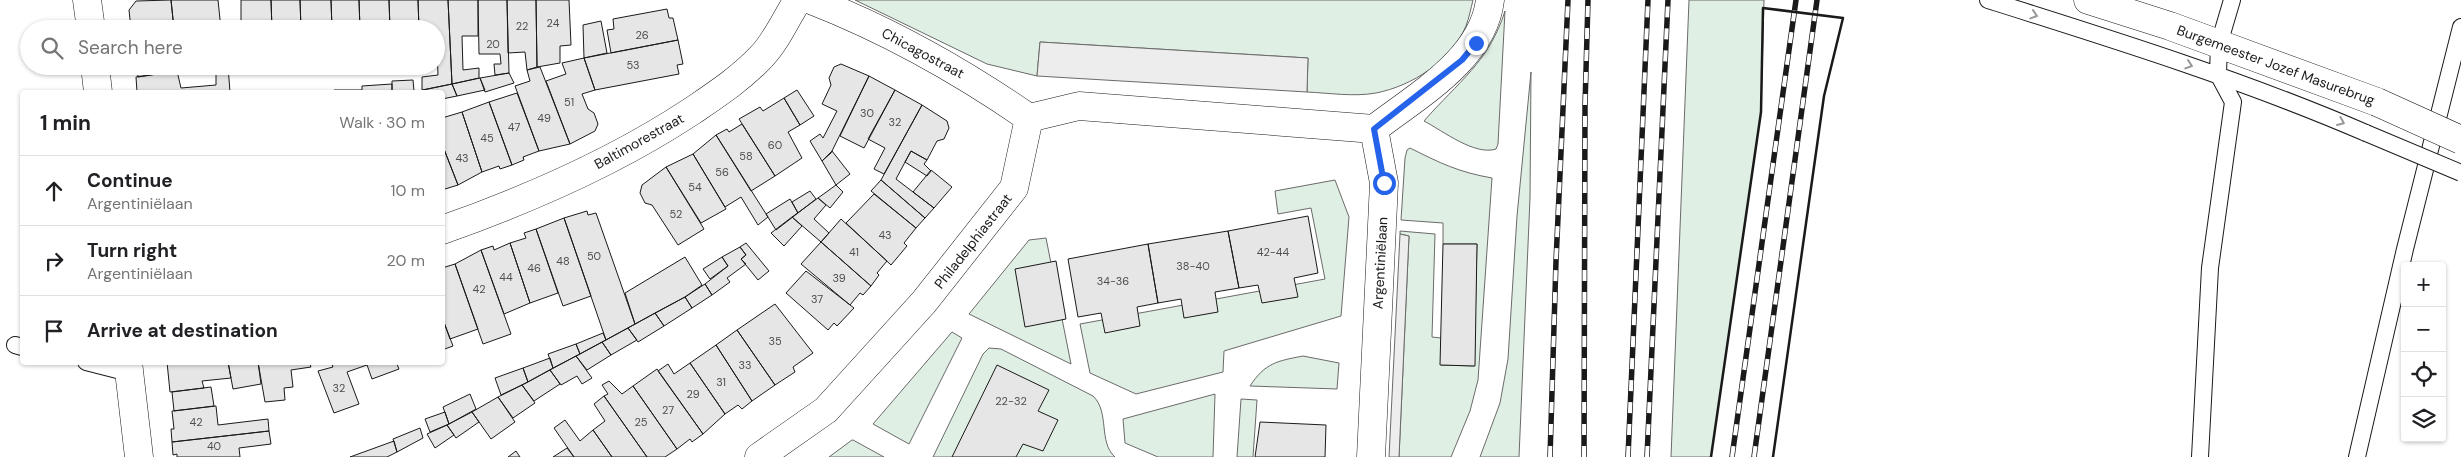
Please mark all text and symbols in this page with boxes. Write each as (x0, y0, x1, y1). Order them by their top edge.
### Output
one-way arrow (2029, 9, 2038, 19)
house number: 24 (547, 16, 560, 30)
house number: 22 (516, 19, 528, 33)
search box (20, 20, 445, 75)
street label: Burgemeester Jozef Masurebrug (2175, 21, 2378, 109)
street label: Chicagostraat (879, 24, 967, 82)
house number: 26 (635, 28, 649, 42)
route end (1465, 32, 1488, 55)
icon: search (38, 34, 66, 62)
text: Search here (78, 35, 183, 60)
house number: 20 (486, 37, 500, 51)
house number: 53 (626, 58, 640, 72)
one-way arrow (2184, 59, 2192, 69)
house number: 51 (564, 95, 574, 109)
house number: 30 (860, 106, 874, 120)
text: 1 min (40, 109, 91, 137)
street label: Baltimorestraat (591, 109, 687, 173)
house number: 49 (537, 111, 551, 125)
text: Walk · 30 m (339, 112, 425, 133)
house number: 32 (889, 115, 901, 129)
one-way arrow (2336, 116, 2345, 127)
house number: 47 (508, 120, 520, 134)
house number: 45 (480, 131, 494, 145)
house number: 60 (768, 138, 782, 152)
house number: 58 (739, 149, 753, 163)
house number: 43 (455, 151, 469, 165)
house number: 56 (715, 165, 729, 179)
text: Continue (87, 168, 173, 193)
route start (1373, 172, 1396, 195)
icon: ahead (40, 177, 68, 205)
text: 10 m (391, 180, 425, 201)
house number: 54 (688, 180, 702, 194)
street label: Philadelphiastraat (930, 190, 1016, 292)
text: Argentiniëlaan (87, 193, 193, 214)
house number: 52 (670, 207, 682, 221)
street label: Argentiniëlaan (1369, 216, 1391, 310)
house number: 43 (878, 228, 892, 242)
text: Turn right (87, 238, 177, 263)
house number: 41 (849, 245, 859, 259)
house number: 42-44 (1257, 245, 1289, 259)
icon: right (40, 247, 68, 275)
house number: 50 (587, 249, 601, 263)
text: 20 m (386, 250, 425, 271)
house number: 48 (556, 254, 570, 268)
house number: 38-40 (1176, 259, 1210, 273)
house number: 46 (527, 261, 541, 275)
map controls (2401, 262, 2446, 442)
button: + (2401, 262, 2446, 307)
text: Argentiniëlaan (87, 263, 193, 284)
house number: 44 (499, 270, 513, 284)
house number: 39 (832, 271, 846, 285)
house number: 34-36 (1097, 274, 1129, 288)
house number: 42 (472, 282, 486, 296)
house number: 37 (811, 292, 823, 306)
button: − (2401, 307, 2446, 352)
icon: arrive (40, 317, 68, 345)
text: Arrive at destination (87, 318, 278, 343)
house number: 35 (768, 334, 782, 348)
button: locate (2401, 352, 2446, 397)
house number: 33 (738, 358, 752, 372)
house number: 31 (716, 375, 726, 389)
house number: 32 (333, 381, 345, 395)
house number: 29 (686, 387, 700, 401)
house number: 22-32 (995, 394, 1027, 408)
button: layers (2401, 397, 2446, 442)
house number: 27 (662, 403, 674, 417)
house number: 42 (189, 415, 203, 429)
house number: 25 (634, 415, 648, 429)
house number: 40 (207, 439, 221, 453)

